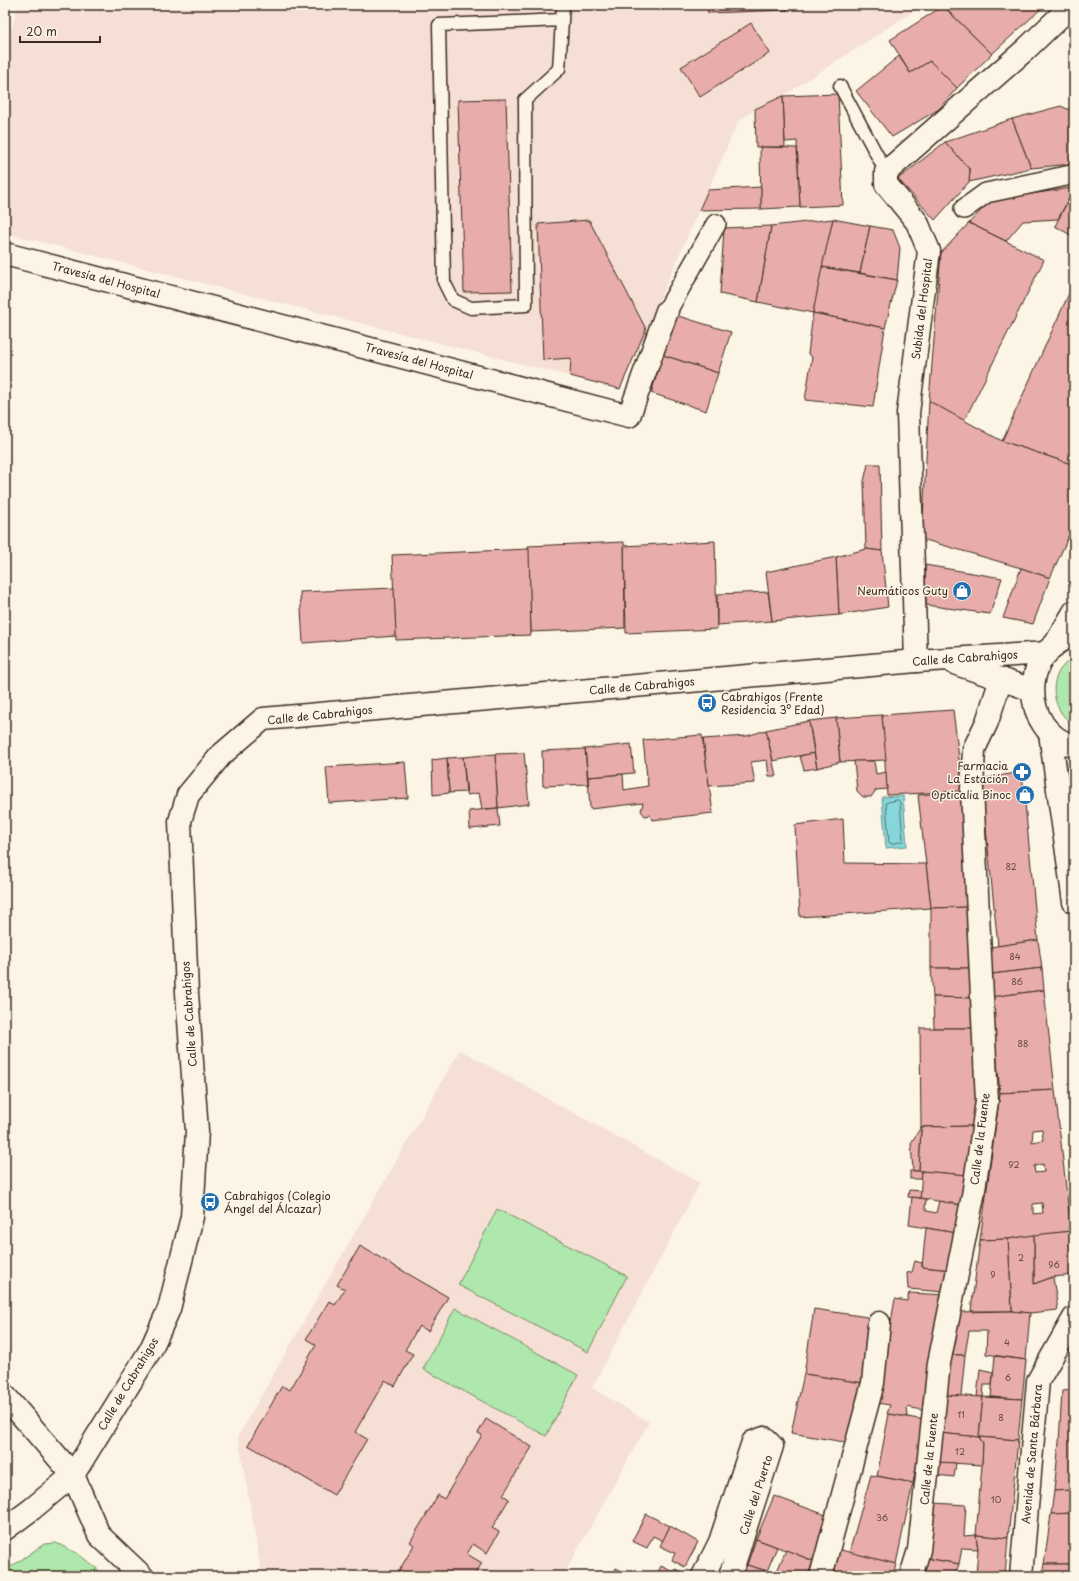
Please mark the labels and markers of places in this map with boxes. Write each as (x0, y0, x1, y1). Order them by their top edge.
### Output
shop icon: Neumáticos Guty (951, 580, 973, 602)
place label: Neumáticos Guty (857, 582, 948, 599)
place label: Cabrahigos (Frente Residencia 3º Edad) (721, 688, 825, 718)
bus stop icon: Cabrahigos (Frente Residencia 3º Edad) (696, 692, 718, 714)
place label: Farmacia La Estación (947, 757, 1008, 787)
pharmacy icon: Farmacia La Estación (1011, 761, 1033, 783)
shop icon: Opticalia Binoc (1014, 784, 1036, 806)
place label: Opticalia Binoc (931, 786, 1011, 803)
place label: Cabrahigos (Colegio Ángel del Álcazar) (224, 1187, 331, 1217)
bus stop icon: Cabrahigos (Colegio Ángel del Álcazar) (199, 1191, 221, 1213)

